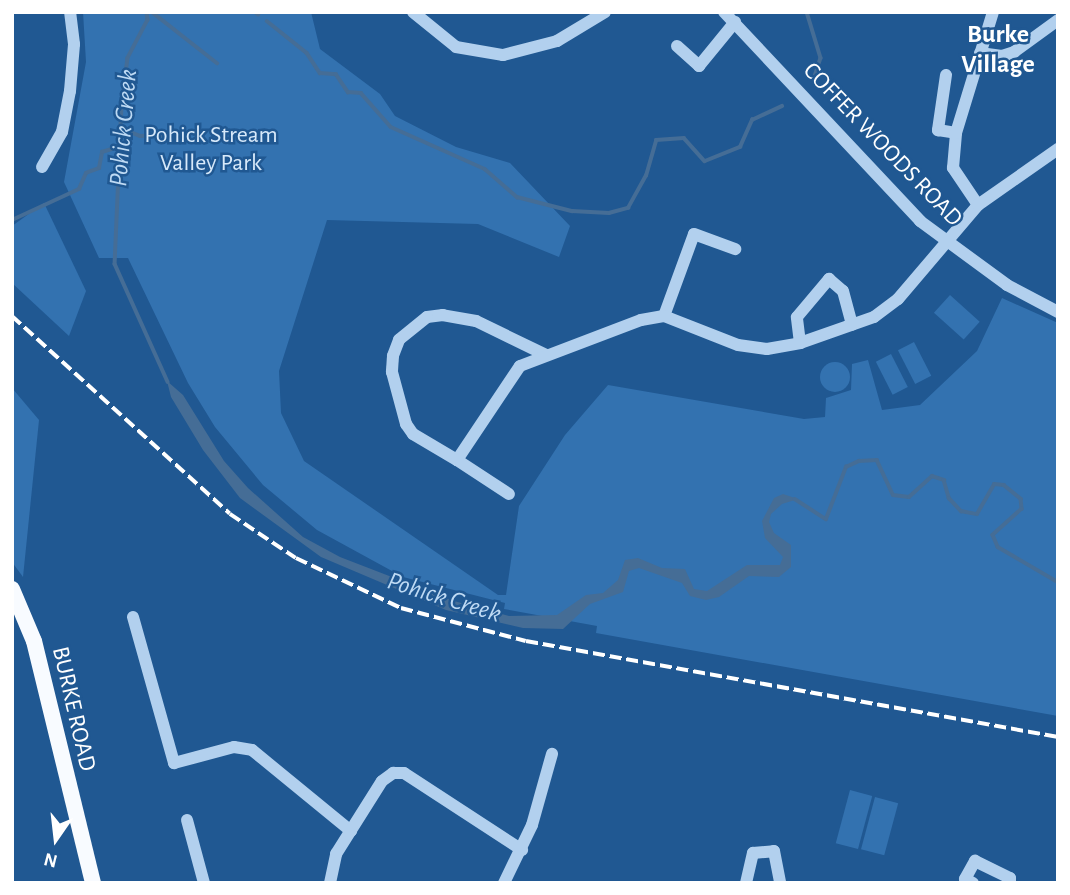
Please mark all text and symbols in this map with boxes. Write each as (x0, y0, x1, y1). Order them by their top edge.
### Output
district label: Burke Village (961, 19, 1035, 80)
street label: COFFER WOODS ROAD (796, 57, 968, 233)
water label: Pohick Creek (103, 68, 145, 188)
park label: Pohick Stream Valley Park (144, 122, 278, 178)
water label: Pohick Creek (383, 566, 505, 630)
street label: BURKE ROAD (45, 644, 101, 774)
north arrow (21, 804, 91, 874)
text: N (42, 849, 60, 871)

